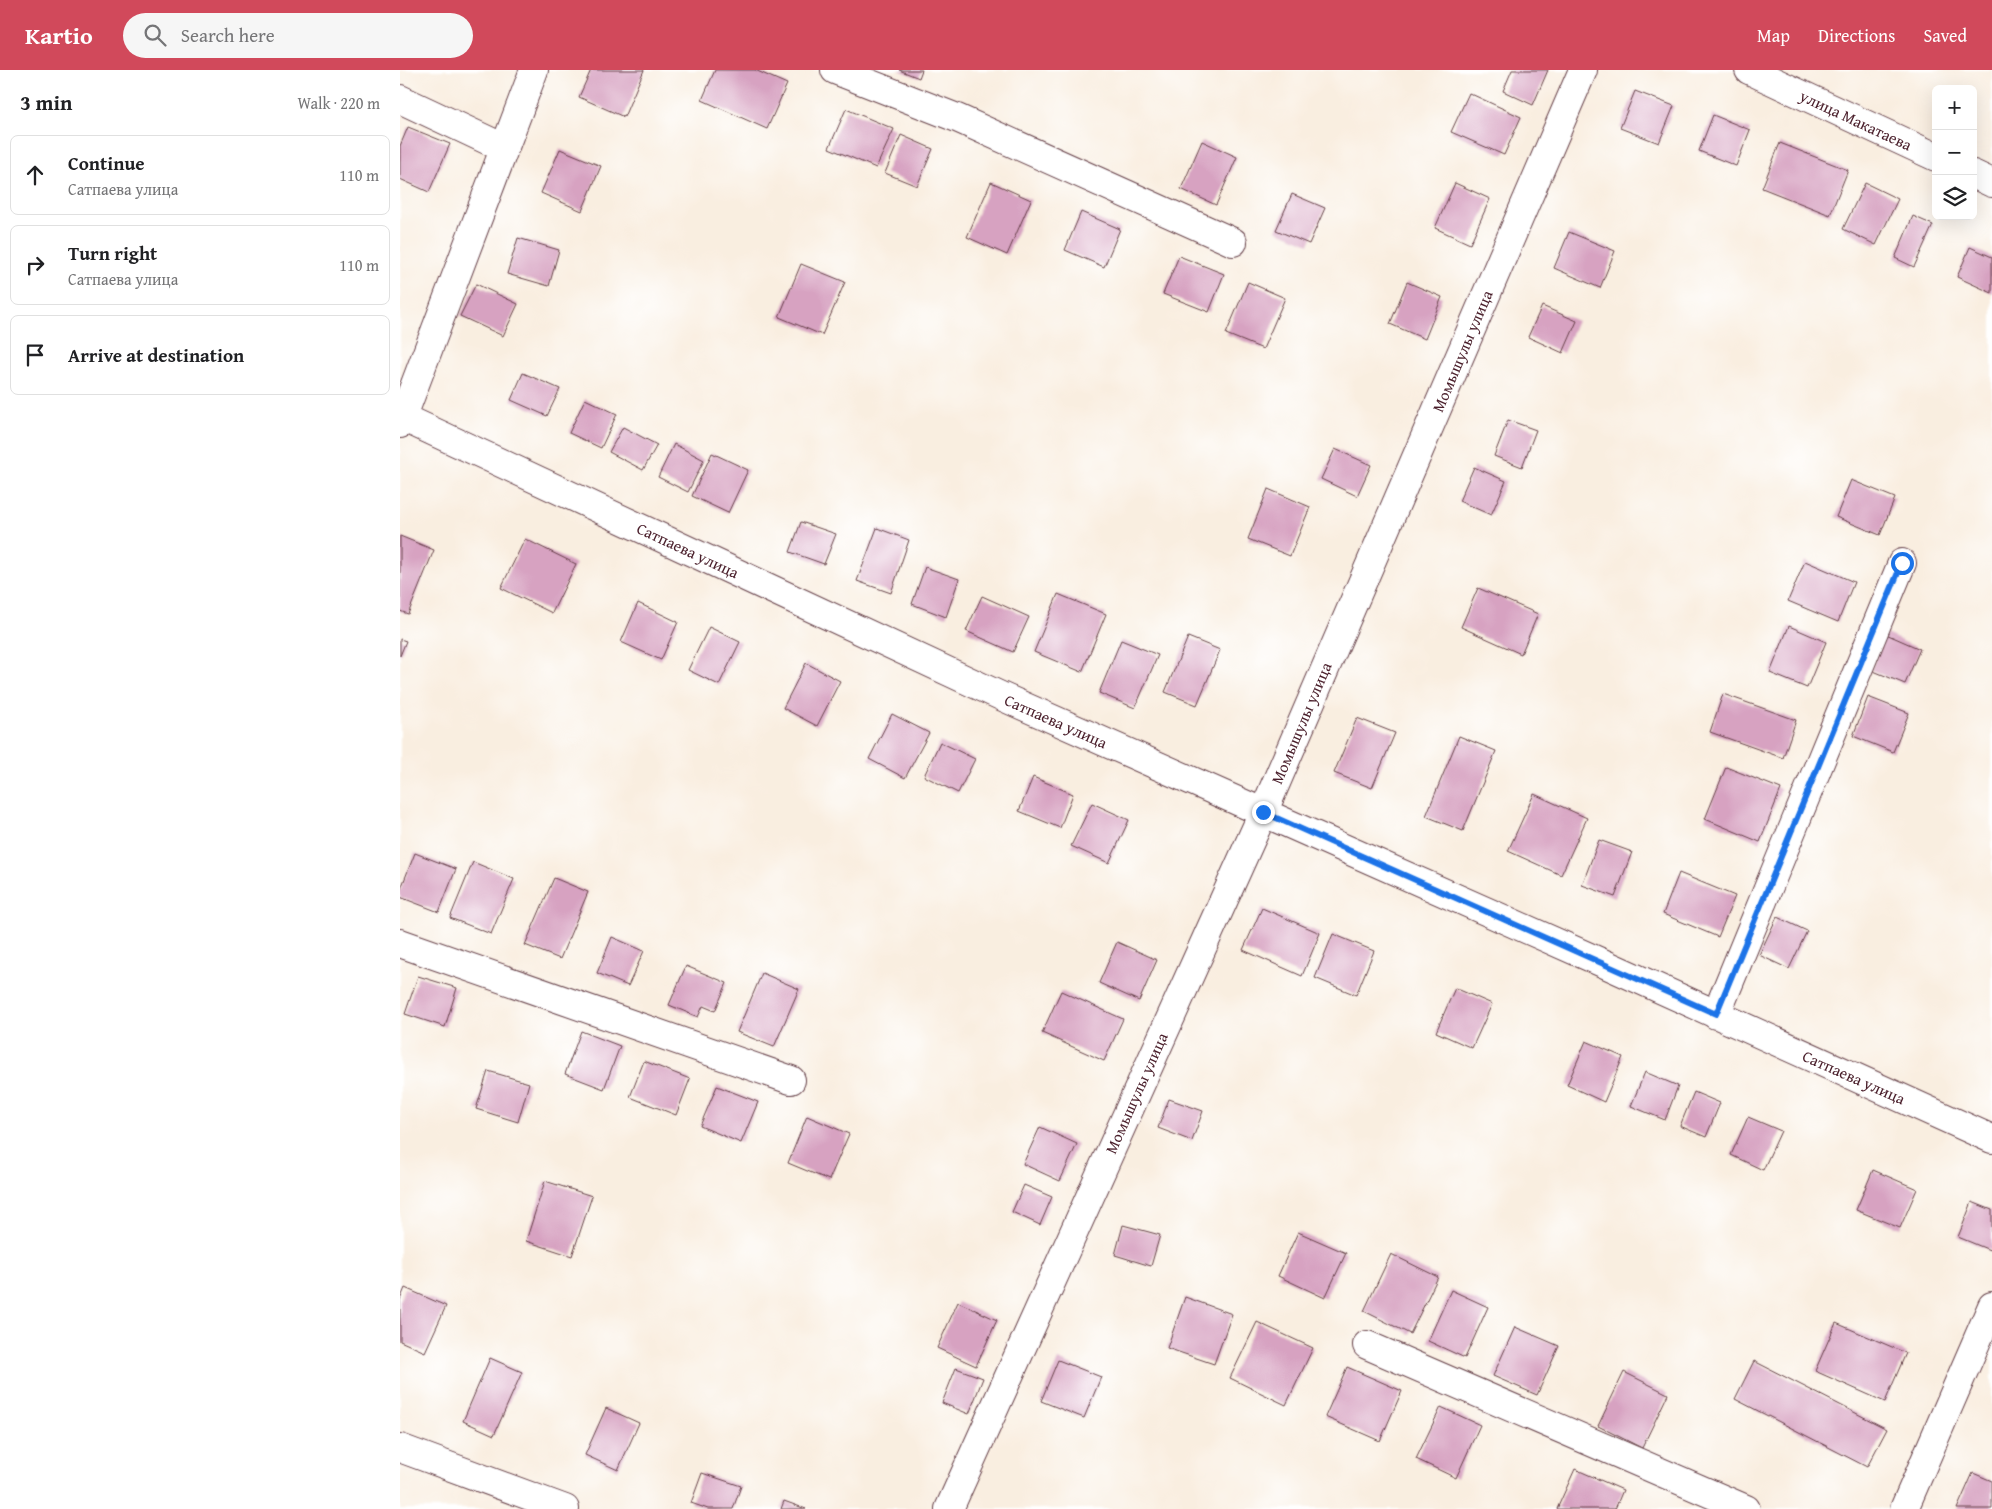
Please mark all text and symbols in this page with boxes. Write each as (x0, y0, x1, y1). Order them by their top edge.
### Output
search box (123, 13, 473, 58)
text: Kartio (25, 18, 93, 53)
icon: search (141, 21, 169, 49)
text: Search here (181, 21, 275, 49)
text: Map (1757, 22, 1790, 49)
text: Directions (1818, 22, 1895, 49)
text: Saved (1923, 22, 1967, 49)
street label: улица Макатаева (1795, 83, 1916, 157)
map controls (1932, 85, 1977, 220)
button: + (1932, 85, 1977, 130)
text: 3 min (20, 87, 72, 118)
text: Walk · 220 m (297, 91, 380, 115)
button: − (1932, 130, 1977, 175)
text: Continue (68, 149, 145, 177)
icon: ahead (21, 161, 49, 189)
text: 110 m (339, 163, 379, 187)
button: layers (1932, 175, 1977, 220)
text: Сатпаева улица (68, 177, 178, 201)
text: Turn right (68, 239, 157, 267)
icon: right (21, 251, 49, 279)
text: 110 m (339, 253, 379, 277)
text: Сатпаева улица (68, 267, 178, 291)
street label: Момышулы улица (1425, 286, 1499, 416)
icon: arrive (21, 341, 49, 369)
text: Arrive at destination (68, 341, 244, 369)
street label: Сатпаева улица (633, 516, 743, 584)
route start (1891, 552, 1914, 575)
street label: Момышулы улица (1264, 658, 1338, 788)
street label: Сатпаева улица (1001, 688, 1112, 755)
route end (1252, 801, 1275, 824)
street label: Момышулы улица (1099, 1028, 1174, 1157)
street label: Сатпаева улица (1799, 1044, 1910, 1111)

